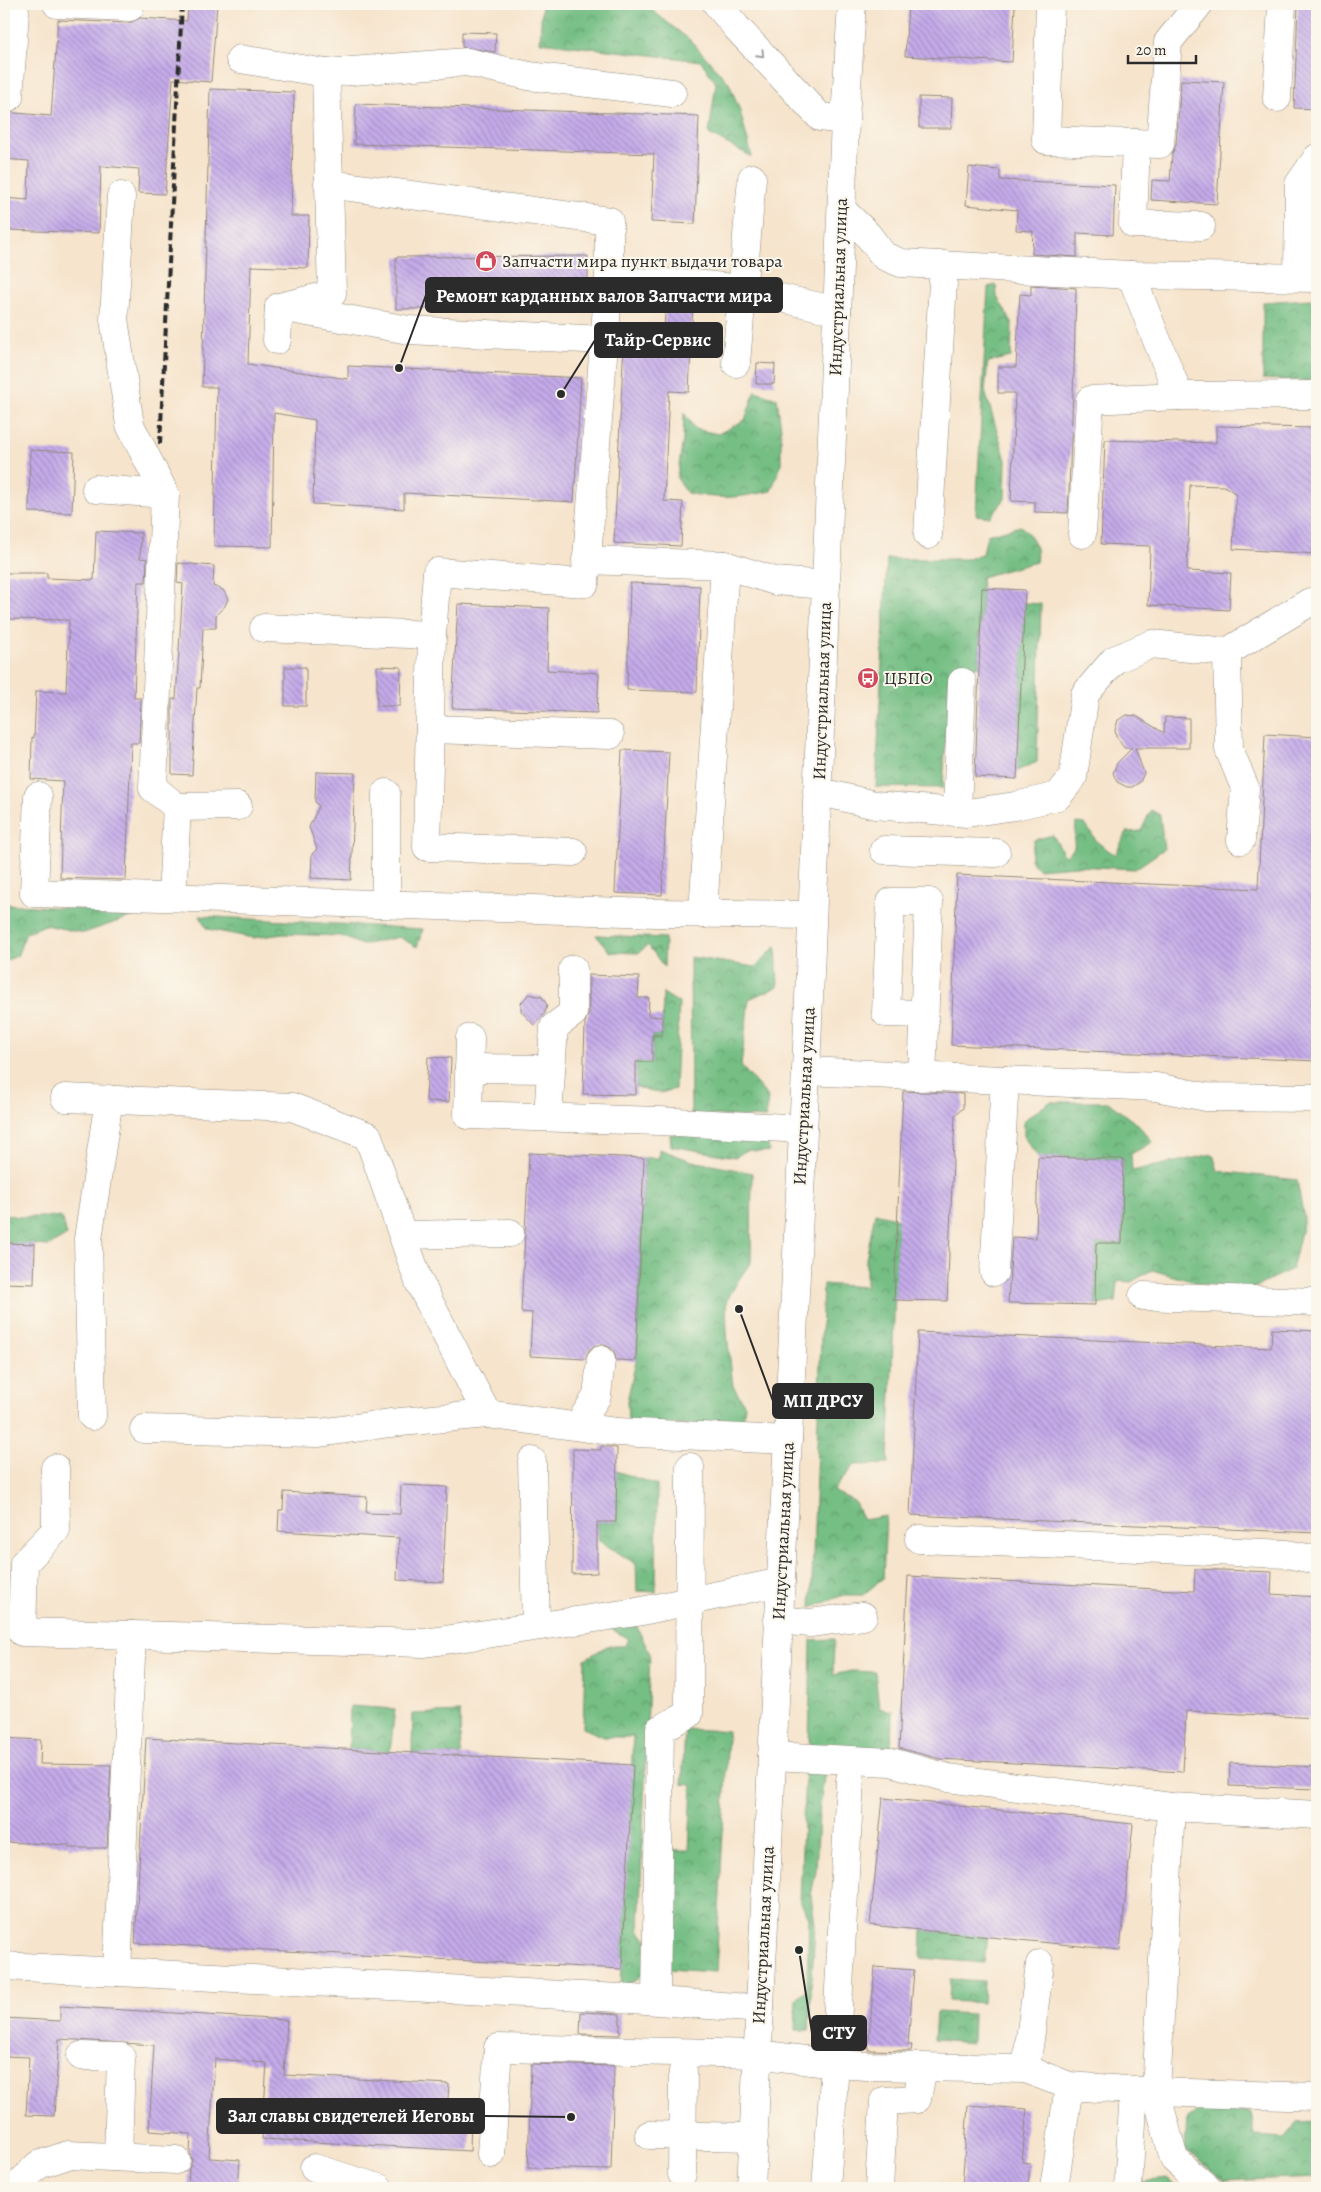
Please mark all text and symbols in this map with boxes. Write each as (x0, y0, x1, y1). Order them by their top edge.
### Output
scale bar (1128, 32, 1196, 64)
text: 20 m (1136, 40, 1167, 60)
one-way arrow (755, 48, 764, 57)
street label: Индустриальная улица (823, 197, 853, 377)
shop icon: Запчасти мира пункт выдачи товара (474, 249, 498, 273)
place label: Запчасти мира пункт выдачи товара (502, 249, 783, 273)
callout: Ремонт карданных валов Запчасти мира (426, 278, 782, 312)
text: Ремонт карданных валов Запчасти мира (436, 283, 773, 309)
callout: Тайр-Сервис (595, 323, 722, 357)
text: Тайр-Сервис (605, 327, 711, 353)
street label: Индустриальная улица (807, 601, 837, 781)
bus stop icon: ЦБПО (856, 666, 880, 690)
place label: ЦБПО (884, 666, 933, 690)
street label: Индустриальная улица (787, 1006, 821, 1186)
callout: МП ДРСУ (773, 1384, 873, 1418)
text: МП ДРСУ (783, 1388, 864, 1414)
street label: Индустриальная улица (766, 1441, 800, 1621)
street label: Индустриальная улица (746, 1845, 780, 2025)
callout: СТУ (812, 2016, 866, 2050)
text: СТУ (822, 2020, 857, 2046)
callout: Зал славы свидетелей Иеговы (217, 2099, 484, 2133)
text: Зал славы свидетелей Иеговы (228, 2103, 474, 2129)

